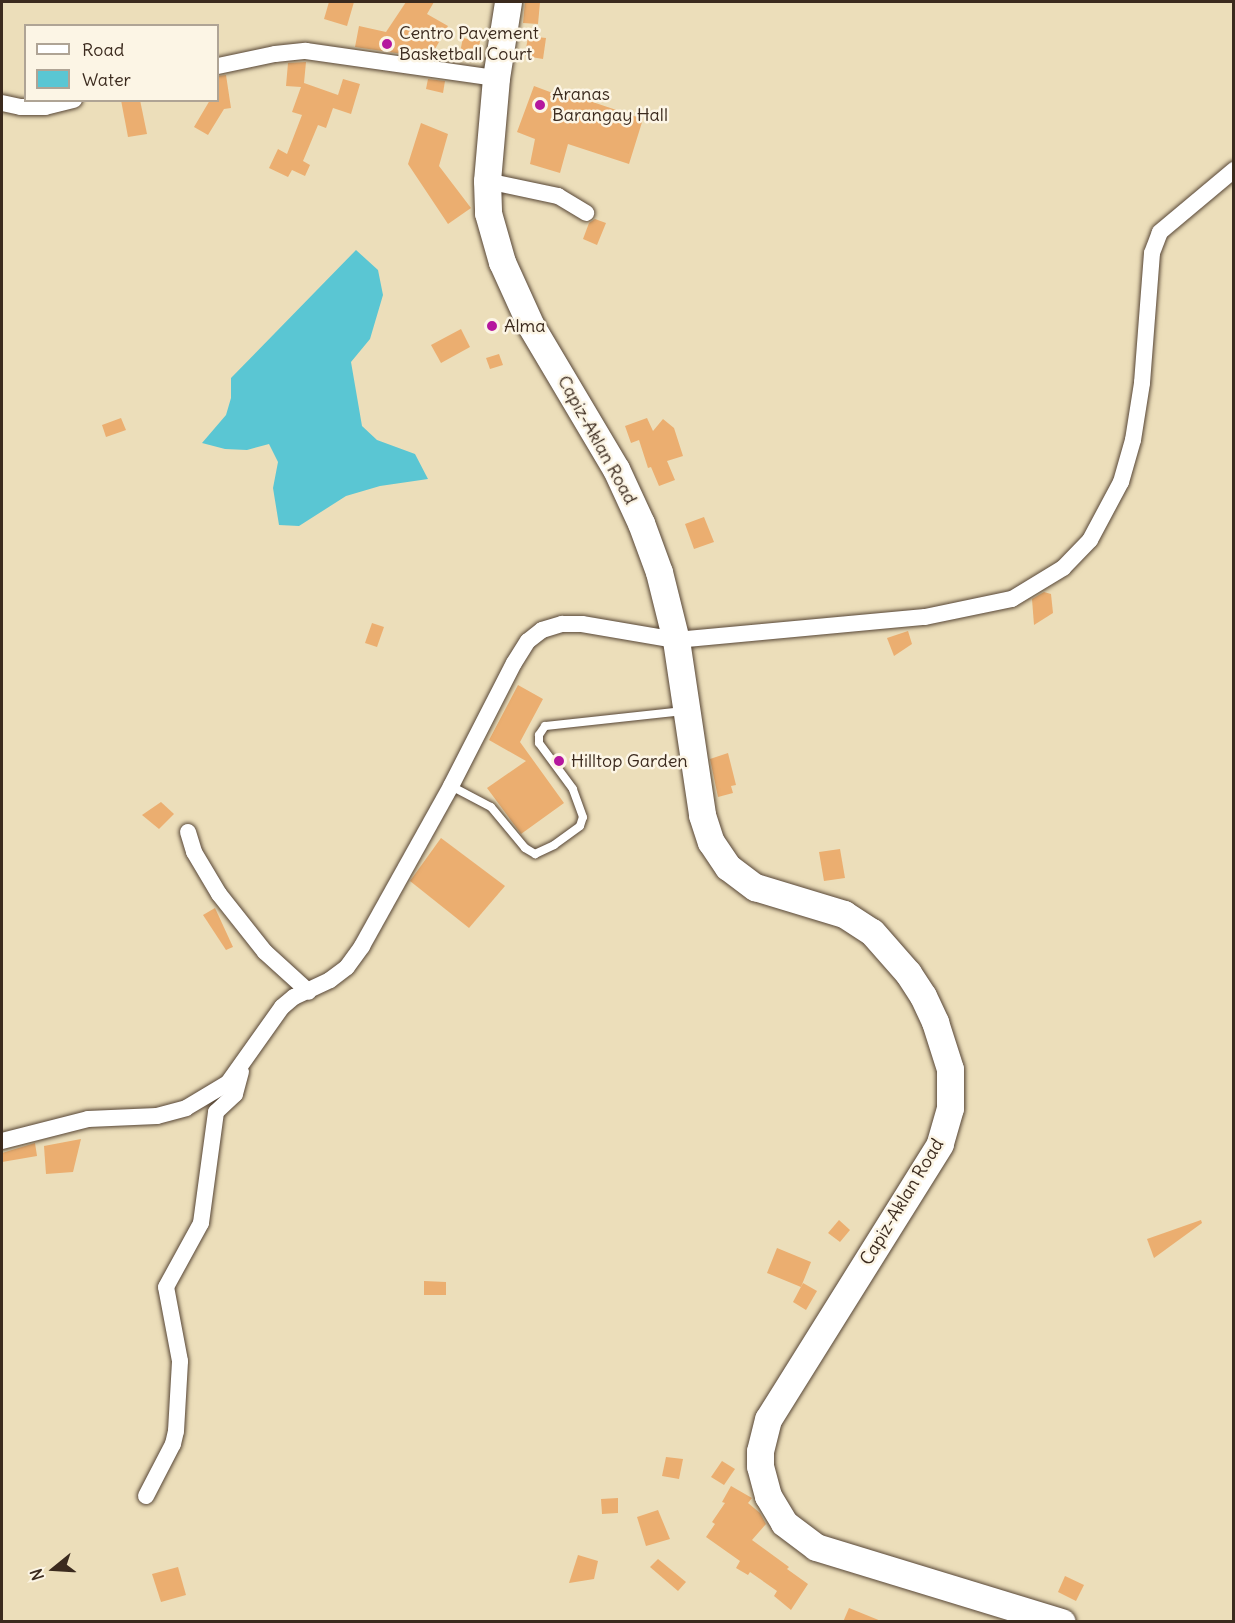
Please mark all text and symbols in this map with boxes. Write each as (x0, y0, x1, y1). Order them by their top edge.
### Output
place label: Centro Pavement Basketball Court (399, 23, 539, 66)
legend (24, 24, 219, 102)
marker: Centro Pavement Basketball Court (380, 37, 394, 51)
text: Road (82, 38, 124, 61)
text: Water (82, 68, 131, 91)
place label: Aranas Barangay Hall (552, 84, 668, 127)
marker: Aranas Barangay Hall (533, 98, 547, 112)
place label: Alma (504, 315, 546, 337)
marker: Alma (485, 319, 499, 333)
street label: Capiz-Aklan Road (553, 372, 641, 508)
place label: Hilltop Garden (571, 750, 688, 772)
marker: Hilltop Garden (552, 754, 566, 768)
street label: Capiz-Aklan Road (856, 1135, 948, 1269)
north arrow (24, 1539, 84, 1599)
text: N (26, 1566, 48, 1583)

